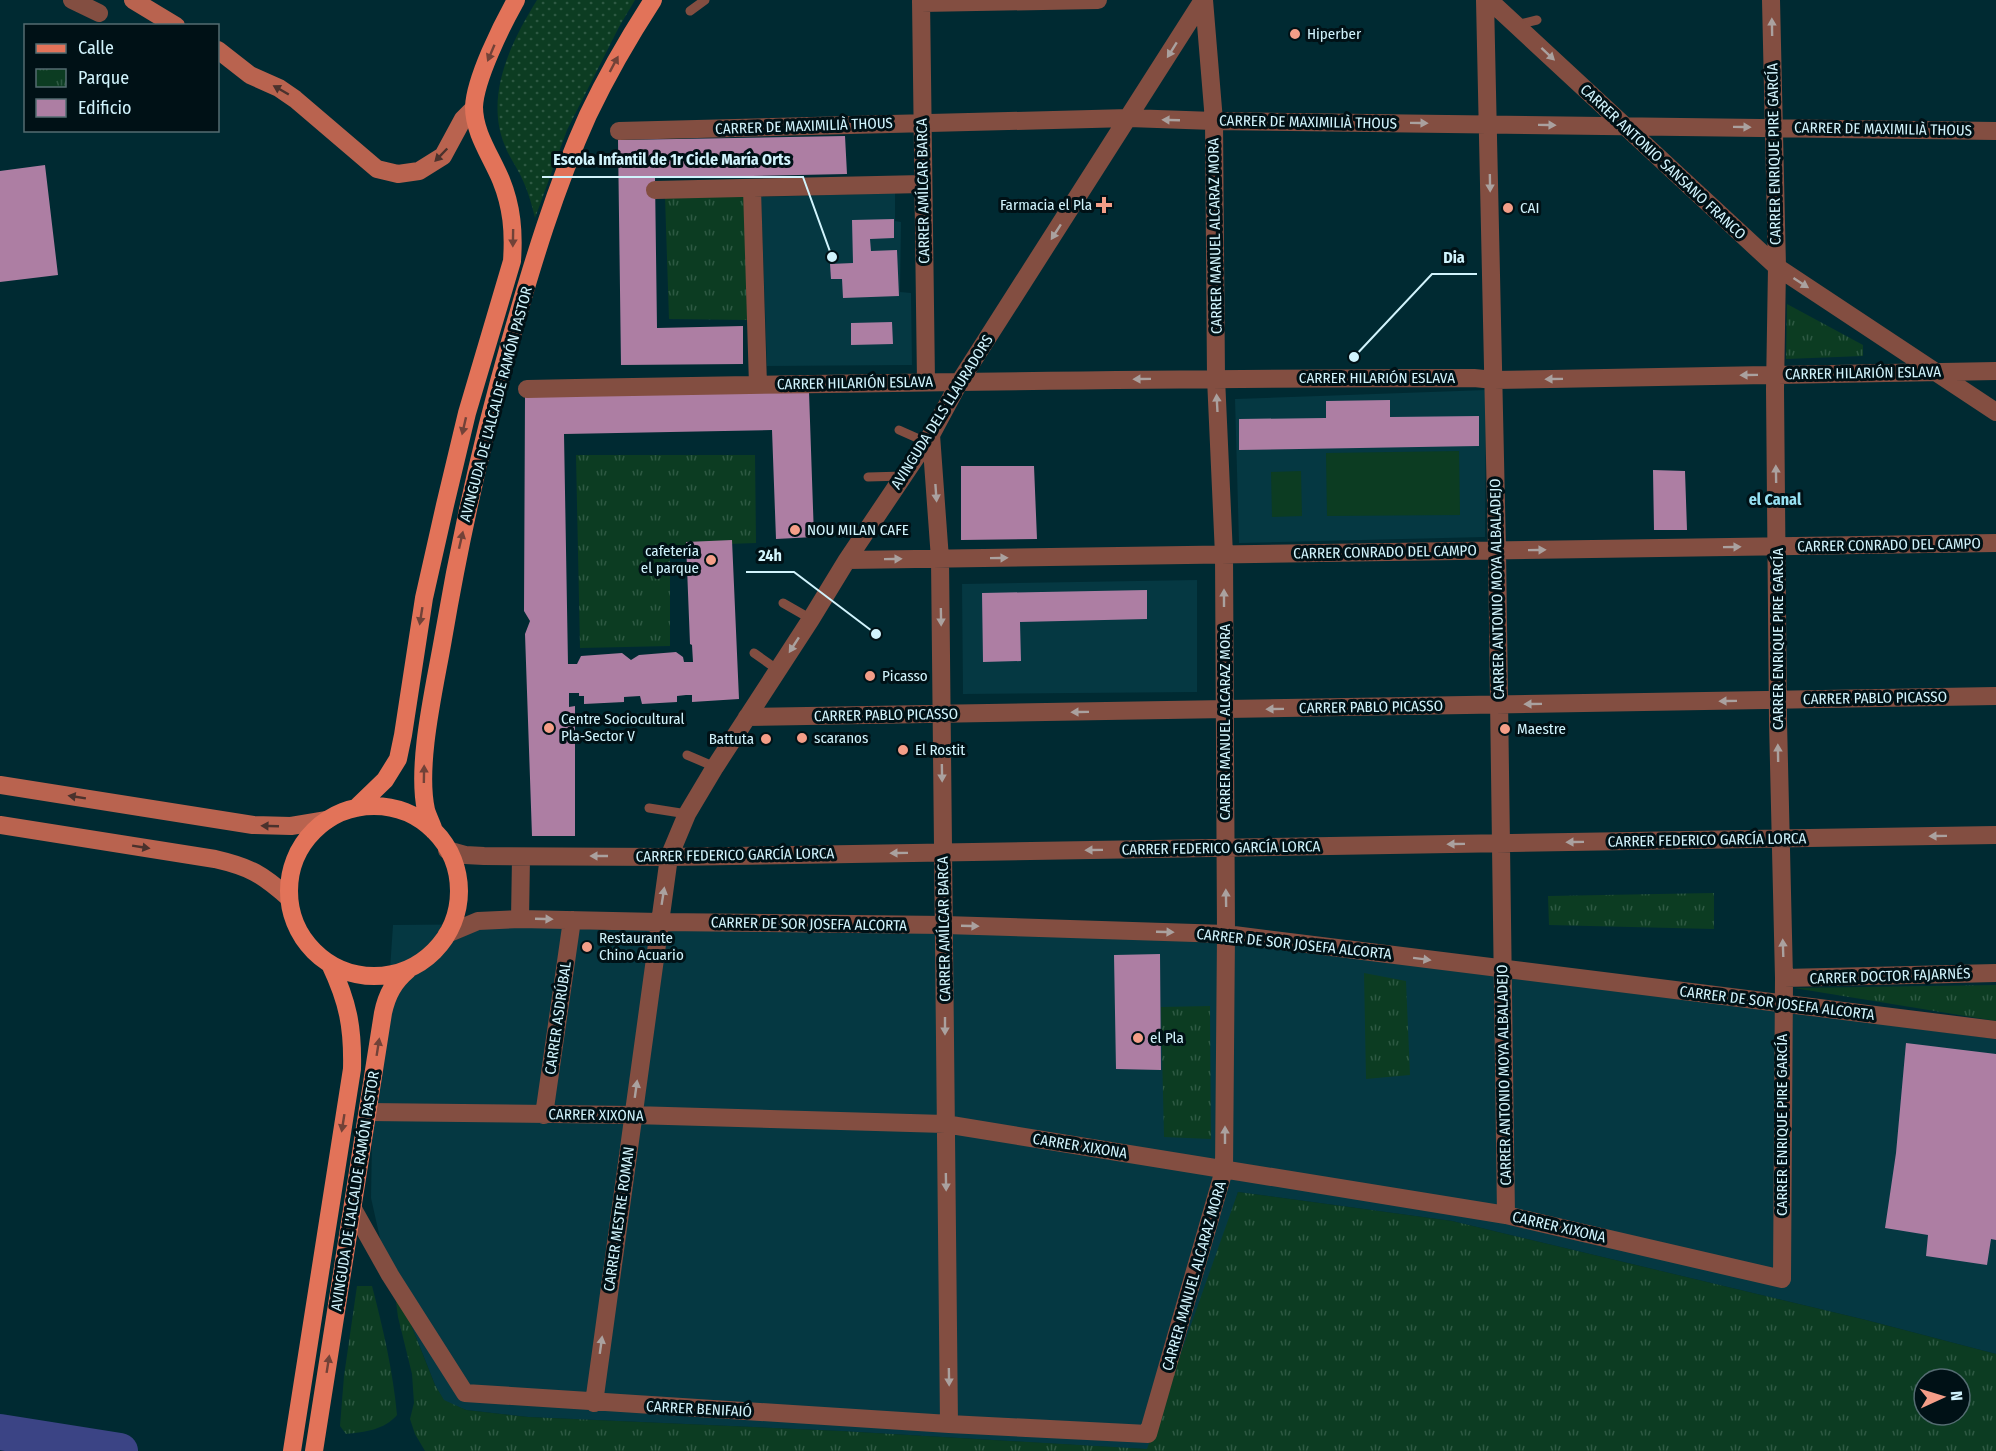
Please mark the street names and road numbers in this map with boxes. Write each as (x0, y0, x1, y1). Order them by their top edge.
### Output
street label: CARRER ENRIQUE PIRE GARCÍA (1763, 63, 1785, 245)
street label: CARRER ANTONIO SANSANO FRANCO (1577, 81, 1749, 243)
street label: CARRER DE MAXIMILIÀ THOUS (1219, 111, 1397, 133)
street label: CARRER DE MAXIMILIÀ THOUS (715, 114, 893, 138)
street label: CARRER AMÍLCAR BARCA (913, 118, 933, 264)
street label: CARRER DE MAXIMILIÀ THOUS (1794, 118, 1972, 140)
street label: CARRER MANUEL ALCARAZ MORA (1204, 138, 1226, 334)
street label: AVINGUDA DE L'ALCALDE RAMÓN PASTOR (456, 284, 536, 524)
street label: AVINGUDA DELS LLAURADORS (887, 332, 997, 492)
street label: CARRER HILARIÓN ESLAVA (1785, 363, 1941, 383)
street label: CARRER HILARIÓN ESLAVA (1299, 369, 1455, 387)
street label: CARRER HILARIÓN ESLAVA (777, 373, 933, 393)
street label: CARRER ANTONIO MOYA ALBALADEJO (1486, 478, 1508, 700)
street label: CARRER CONRADO DEL CAMPO (1797, 534, 1981, 556)
street label: CARRER CONRADO DEL CAMPO (1293, 541, 1477, 563)
street label: CARRER ENRIQUE PIRE GARCÍA (1769, 548, 1787, 730)
street label: CARRER MANUEL ALCARAZ MORA (1216, 624, 1234, 820)
street label: CARRER PABLO PICASSO (1803, 688, 1947, 708)
street label: CARRER PABLO PICASSO (1299, 697, 1443, 717)
street label: CARRER PABLO PICASSO (814, 705, 958, 725)
street label: CARRER FEDERICO GARCÍA LORCA (1607, 829, 1807, 851)
street label: CARRER FEDERICO GARCÍA LORCA (1121, 837, 1321, 859)
street label: CARRER FEDERICO GARCÍA LORCA (635, 844, 835, 866)
street label: CARRER AMÍLCAR BARCA (934, 856, 954, 1002)
street label: CARRER DE SOR JOSEFA ALCORTA (711, 913, 907, 935)
street label: CARRER DE SOR JOSEFA ALCORTA (1195, 925, 1393, 963)
street label: CARRER ASDRÚBAL (541, 960, 575, 1076)
street label: CARRER ANTONIO MOYA ALBALADEJO (1493, 964, 1515, 1186)
street label: CARRER DOCTOR FAJARNÉS (1809, 964, 1971, 988)
street label: CARRER DE SOR JOSEFA ALCORTA (1679, 982, 1876, 1024)
street label: CARRER ENRIQUE PIRE GARCÍA (1773, 1034, 1791, 1216)
street label: AVINGUDA DE L'ALCALDE RAMÓN PASTOR (327, 1070, 383, 1312)
street label: CARRER XIXONA (548, 1105, 644, 1125)
street label: CARRER XIXONA (1031, 1130, 1129, 1162)
street label: CARRER MESTRE ROMAN (600, 1145, 638, 1293)
street label: CARRER MANUEL ALCARAZ MORA (1158, 1179, 1230, 1373)
street label: CARRER XIXONA (1511, 1208, 1608, 1247)
street label: CARRER BENIFAIÓ (646, 1397, 752, 1421)

